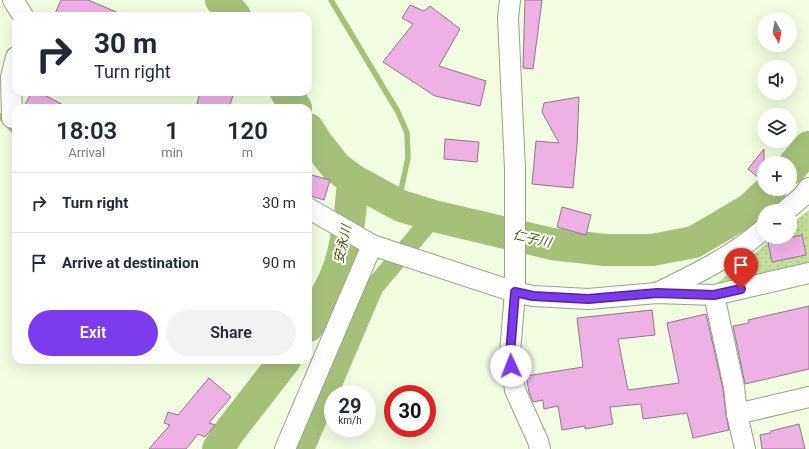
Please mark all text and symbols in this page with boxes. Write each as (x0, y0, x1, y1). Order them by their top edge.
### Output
north arrow (757, 12, 797, 52)
map controls (757, 12, 797, 244)
text: 30 m (94, 27, 157, 60)
icon: right (28, 28, 80, 80)
button: sound (757, 60, 797, 100)
text: Turn right (94, 61, 171, 82)
button: layers (757, 108, 797, 148)
text: 18:03 (56, 117, 117, 145)
text: 1 (165, 117, 179, 145)
text: 120 (227, 117, 268, 145)
text: Arrival (68, 145, 105, 160)
text: min (161, 145, 183, 160)
text: m (242, 145, 253, 160)
button: + (757, 156, 797, 196)
icon: right (28, 192, 50, 214)
text: Turn right (62, 194, 128, 212)
text: 30 m (262, 194, 296, 212)
button: − (757, 204, 797, 244)
water label: 安永川 (331, 222, 354, 265)
water label: 仁子川 (511, 227, 555, 251)
pin (724, 248, 758, 289)
icon: arrive (28, 252, 50, 274)
text: Arrive at destination (62, 254, 199, 272)
text: 90 m (262, 254, 296, 272)
icon: arrive (730, 254, 752, 276)
button: Exit (28, 310, 158, 356)
button: Share (166, 310, 296, 356)
position arrow (490, 345, 532, 387)
speed limit sign: 30 (384, 385, 436, 437)
text: 29 (339, 394, 361, 418)
text: km/h (338, 415, 362, 426)

